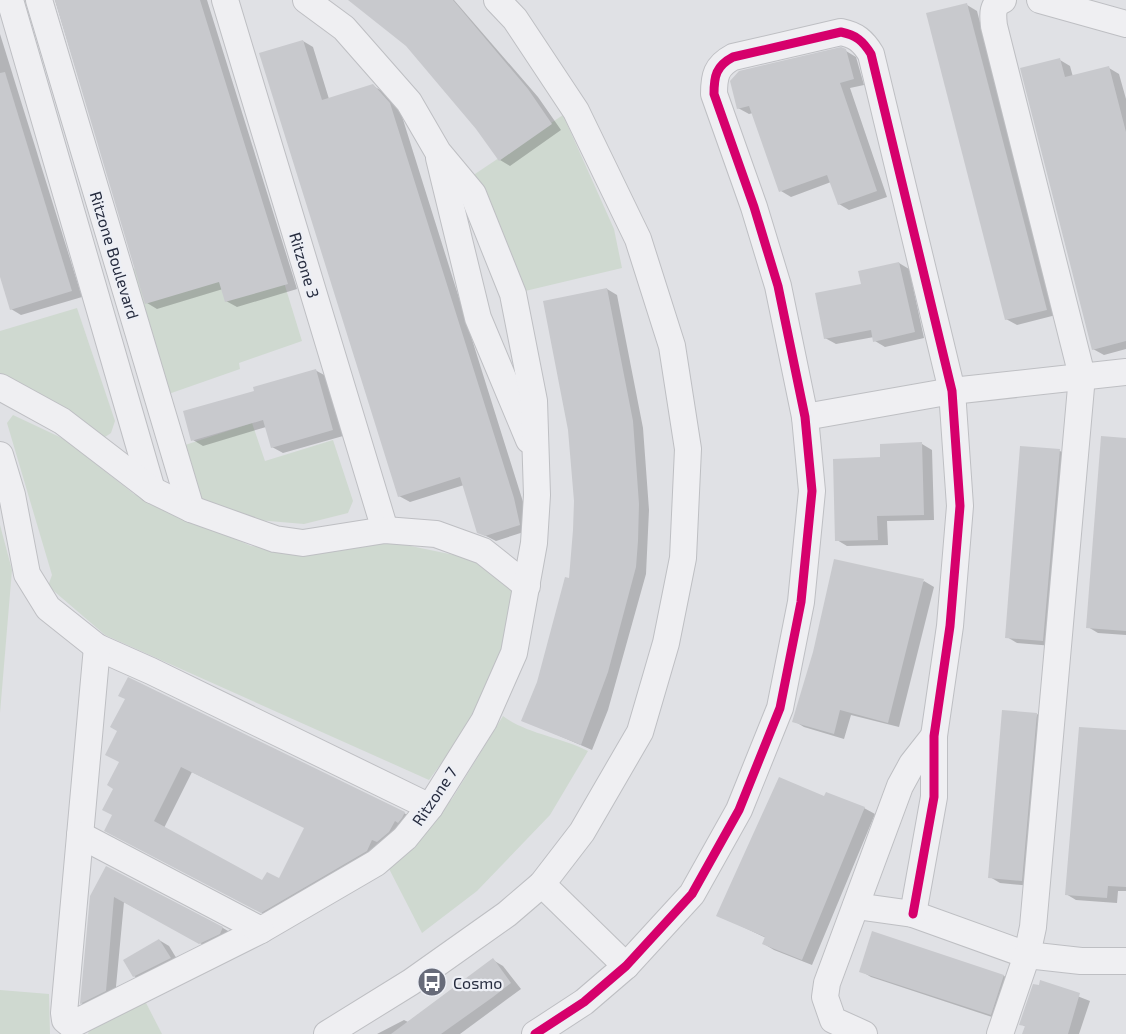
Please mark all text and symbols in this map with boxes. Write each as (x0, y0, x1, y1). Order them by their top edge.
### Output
street label: Ritzone Boulevard (87, 189, 143, 321)
street label: Ritzone 3 (286, 230, 324, 300)
street label: Ritzone 7 (407, 763, 461, 829)
bus stop icon: Cosmo (416, 966, 448, 998)
place label: Cosmo (453, 973, 502, 992)

